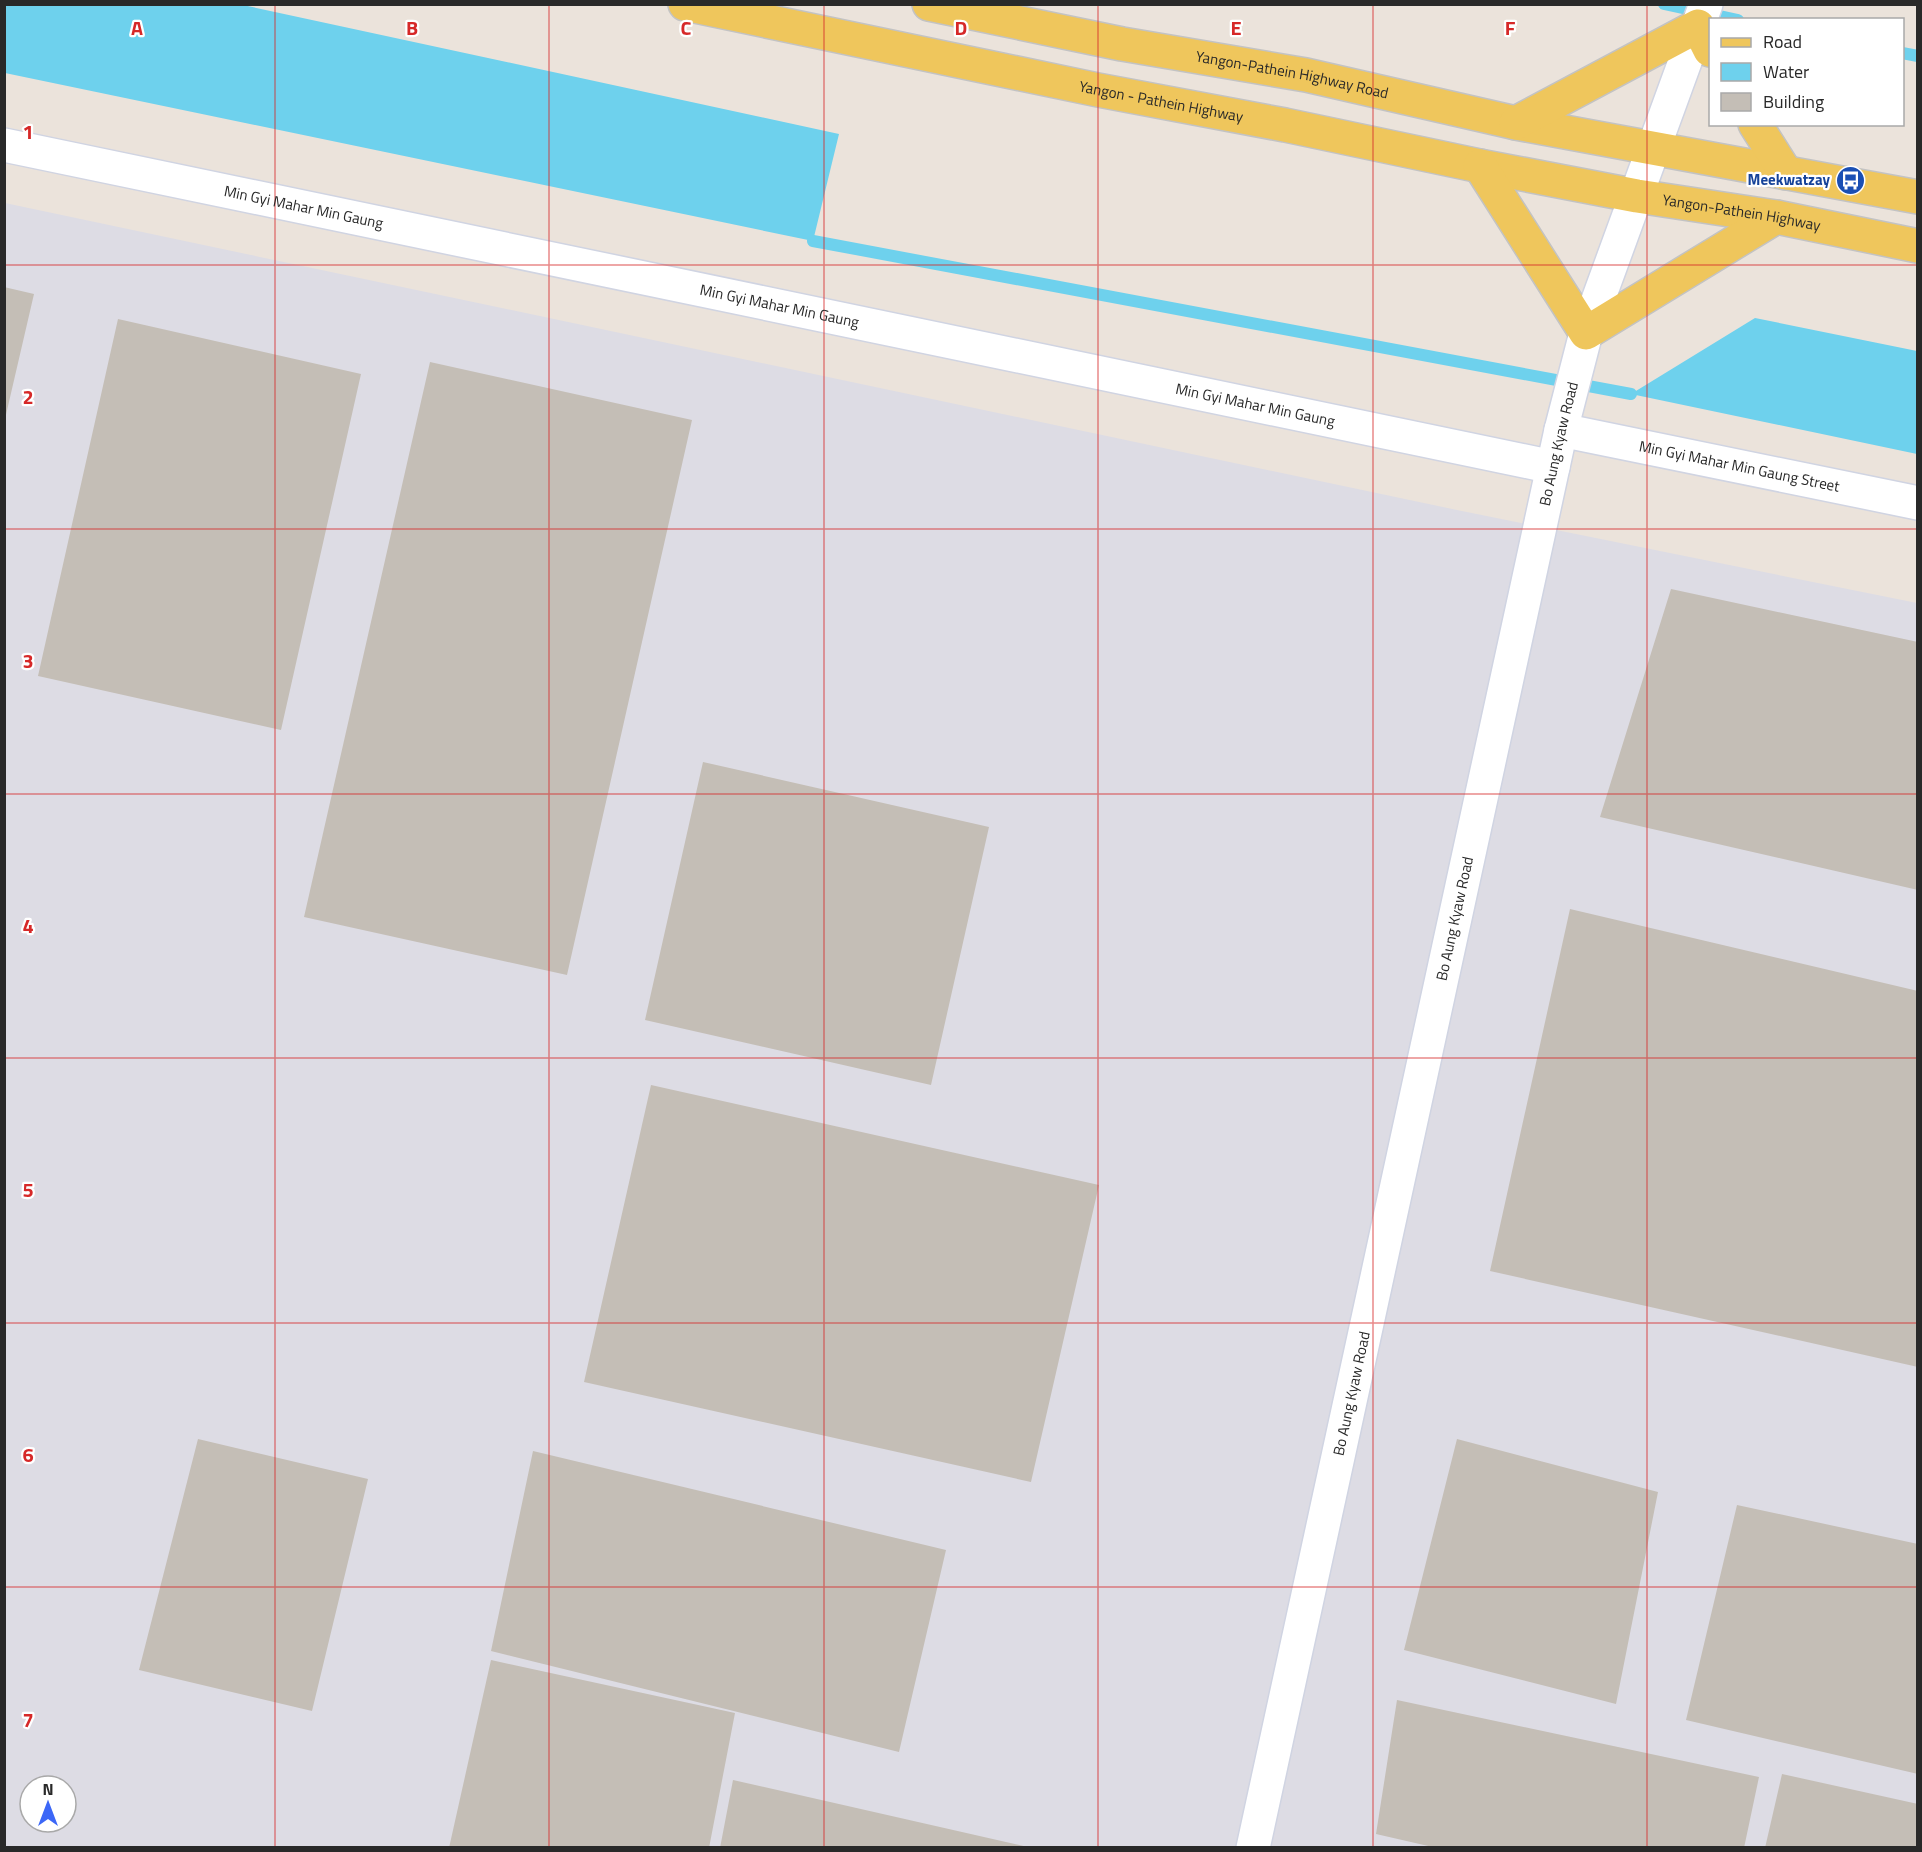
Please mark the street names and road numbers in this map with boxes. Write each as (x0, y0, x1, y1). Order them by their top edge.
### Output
street label: Yangon-Pathein Highway Road (1194, 45, 1391, 104)
street label: Yangon - Pathein Highway (1077, 74, 1245, 128)
street label: Min Gyi Mahar Min Gaung (222, 179, 386, 235)
street label: Yangon-Pathein Highway (1661, 188, 1823, 237)
street label: Min Gyi Mahar Min Gaung (698, 278, 862, 334)
street label: Min Gyi Mahar Min Gaung (1174, 377, 1337, 432)
street label: Bo Aung Kyaw Road (1533, 379, 1584, 508)
street label: Min Gyi Mahar Min Gaung Street (1637, 434, 1843, 498)
street label: Bo Aung Kyaw Road (1430, 854, 1479, 983)
street label: Bo Aung Kyaw Road (1327, 1329, 1376, 1458)

